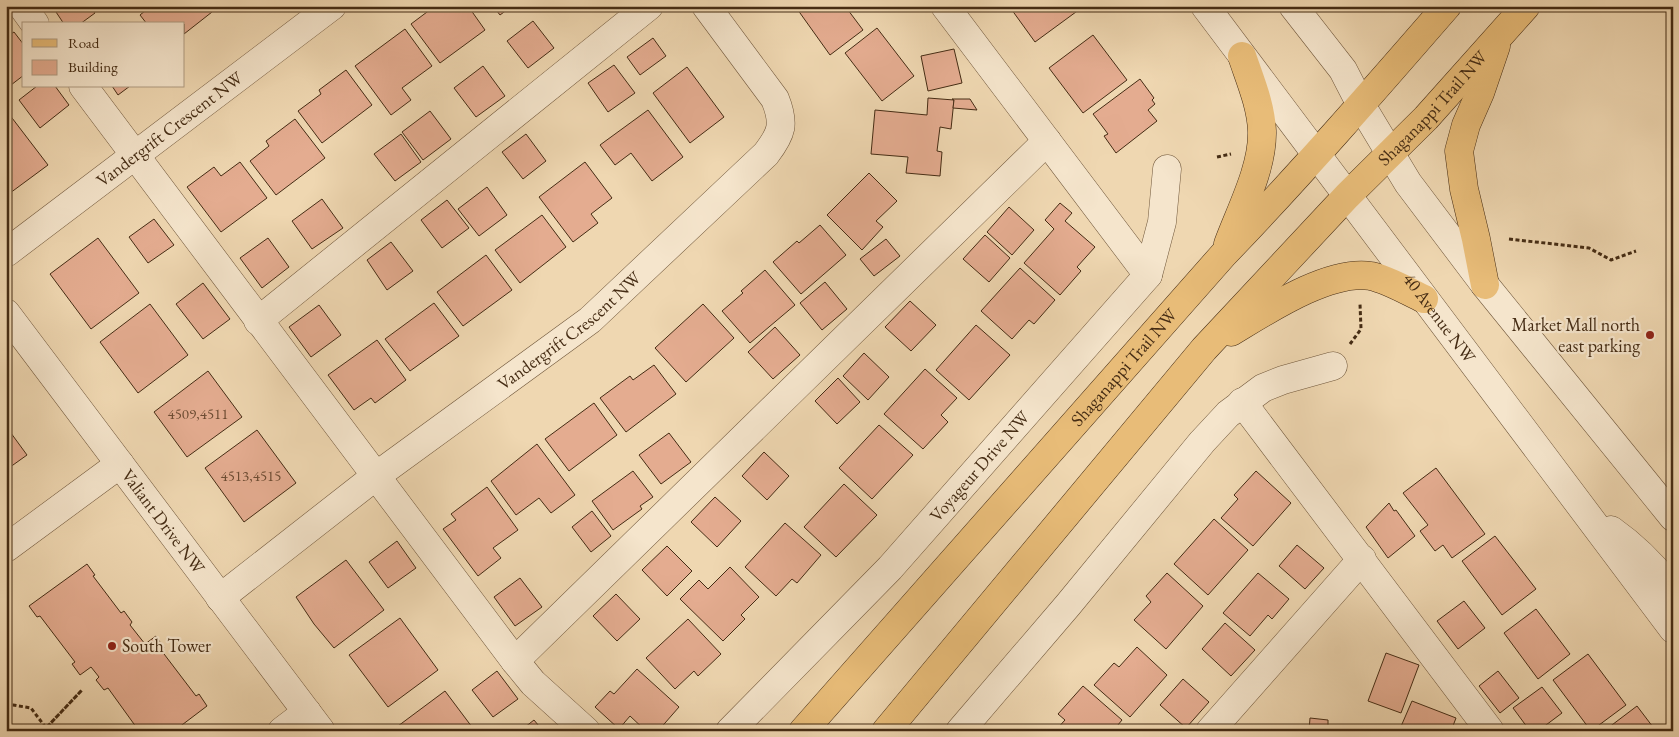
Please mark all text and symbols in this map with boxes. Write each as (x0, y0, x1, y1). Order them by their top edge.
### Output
legend (22, 22, 185, 88)
text: Road (68, 33, 100, 52)
street label: Shaganappi Trail NW (1372, 45, 1492, 170)
text: Building (68, 57, 118, 76)
street label: Vandergrift Crescent NW (91, 66, 247, 192)
street label: Vandergrift Crescent NW (493, 266, 646, 395)
street label: 40 Avenue NW (1398, 268, 1481, 368)
street label: Shaganappi Trail NW (1065, 303, 1182, 431)
place label: Market Mall north east parking (1512, 313, 1640, 357)
marker: Market Mall north east parking (1644, 329, 1656, 341)
house number: 4509,4511 (167, 404, 229, 423)
street label: Voyageur Drive NW (924, 405, 1035, 526)
street label: Valiant Drive NW (117, 464, 211, 578)
house number: 4513,4515 (220, 466, 282, 485)
place label: South Tower (122, 634, 211, 657)
marker: South Tower (106, 640, 118, 652)

